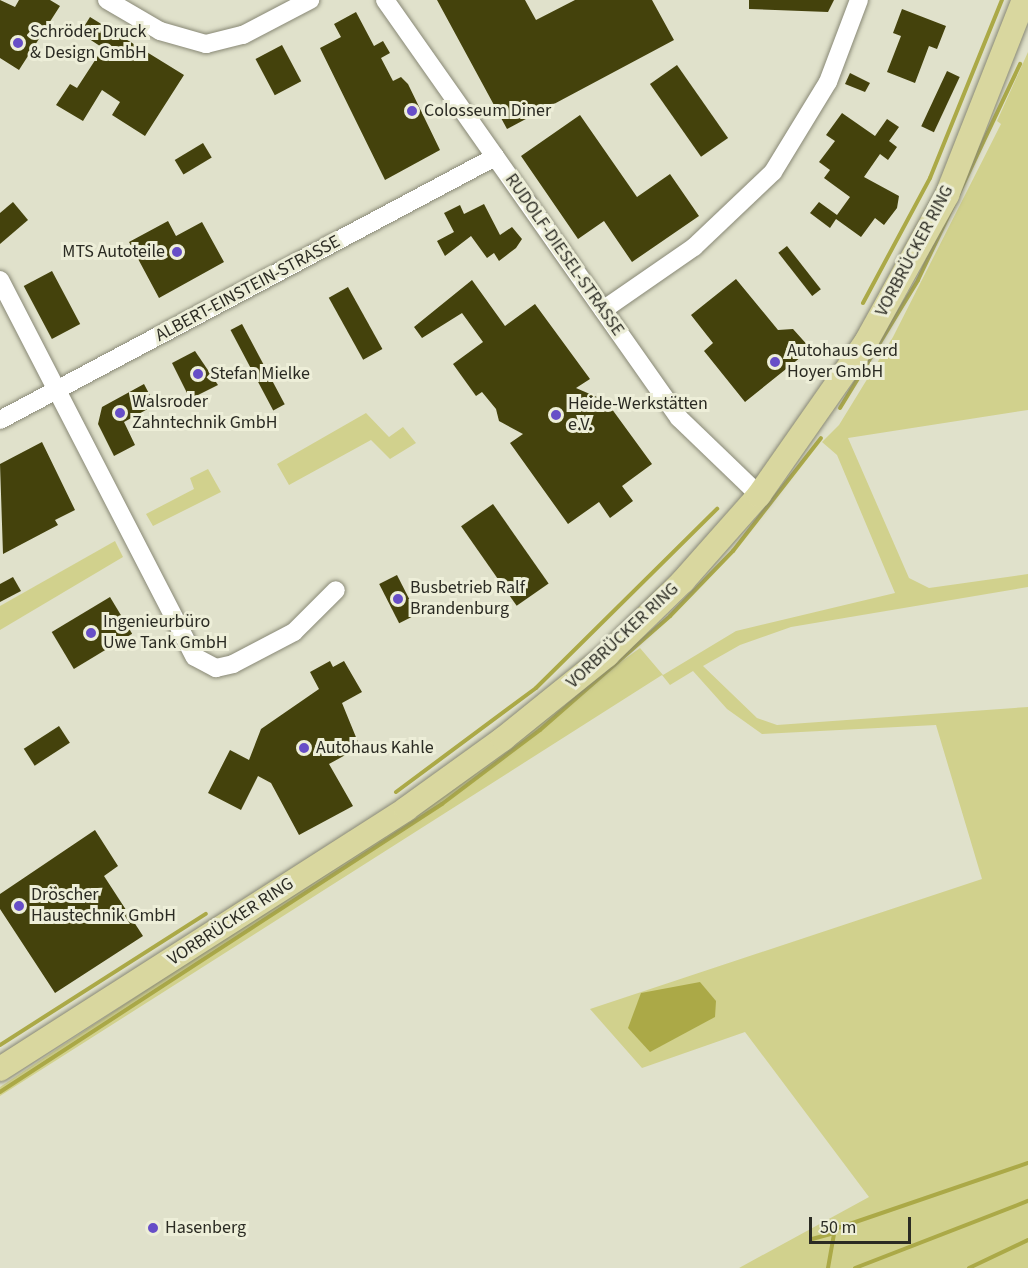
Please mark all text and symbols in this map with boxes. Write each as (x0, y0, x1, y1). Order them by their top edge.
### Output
place label: Schröder Druck & Design GmbH (30, 22, 147, 64)
marker: Schröder Druck & Design GmbH (11, 36, 25, 50)
place label: Colosseum Diner (424, 100, 551, 122)
marker: Colosseum Diner (405, 104, 419, 118)
street label: RUDOLF-DIESEL-STRASSE (500, 170, 628, 340)
street label: VORBRÜCKER RING (871, 182, 959, 320)
street label: ALBERT-EINSTEIN-STRASSE (152, 231, 344, 347)
place label: MTS Autoteile (62, 241, 165, 263)
marker: MTS Autoteile (170, 245, 184, 259)
place label: Autohaus Gerd Hoyer GmbH (787, 341, 898, 384)
marker: Autohaus Gerd Hoyer GmbH (768, 355, 782, 369)
place label: Stefan Mielke (210, 363, 310, 385)
marker: Stefan Mielke (191, 367, 205, 381)
place label: Walsroder Zahntechnik GmbH (132, 392, 277, 434)
place label: Heide-Werkstätten e.V. (568, 394, 708, 436)
marker: Walsroder Zahntechnik GmbH (113, 406, 127, 420)
marker: Heide-Werkstätten e.V. (549, 408, 563, 422)
place label: Busbetrieb Ralf Brandenburg (410, 578, 525, 620)
street label: VORBRÜCKER RING (562, 578, 684, 694)
marker: Busbetrieb Ralf Brandenburg (391, 592, 405, 606)
place label: Ingenieurbüro Uwe Tank GmbH (103, 612, 228, 654)
marker: Ingenieurbüro Uwe Tank GmbH (84, 626, 98, 640)
place label: Autohaus Kahle (316, 737, 434, 759)
marker: Autohaus Kahle (297, 741, 311, 755)
street label: VORBRÜCKER RING (164, 873, 298, 971)
place label: Dröscher Haustechnik GmbH (31, 885, 176, 928)
marker: Dröscher Haustechnik GmbH (12, 899, 26, 913)
scale bar (812, 1205, 914, 1243)
text: 50 m (820, 1215, 856, 1240)
place label: Hasenberg (165, 1217, 246, 1239)
marker: Hasenberg (146, 1221, 160, 1235)

